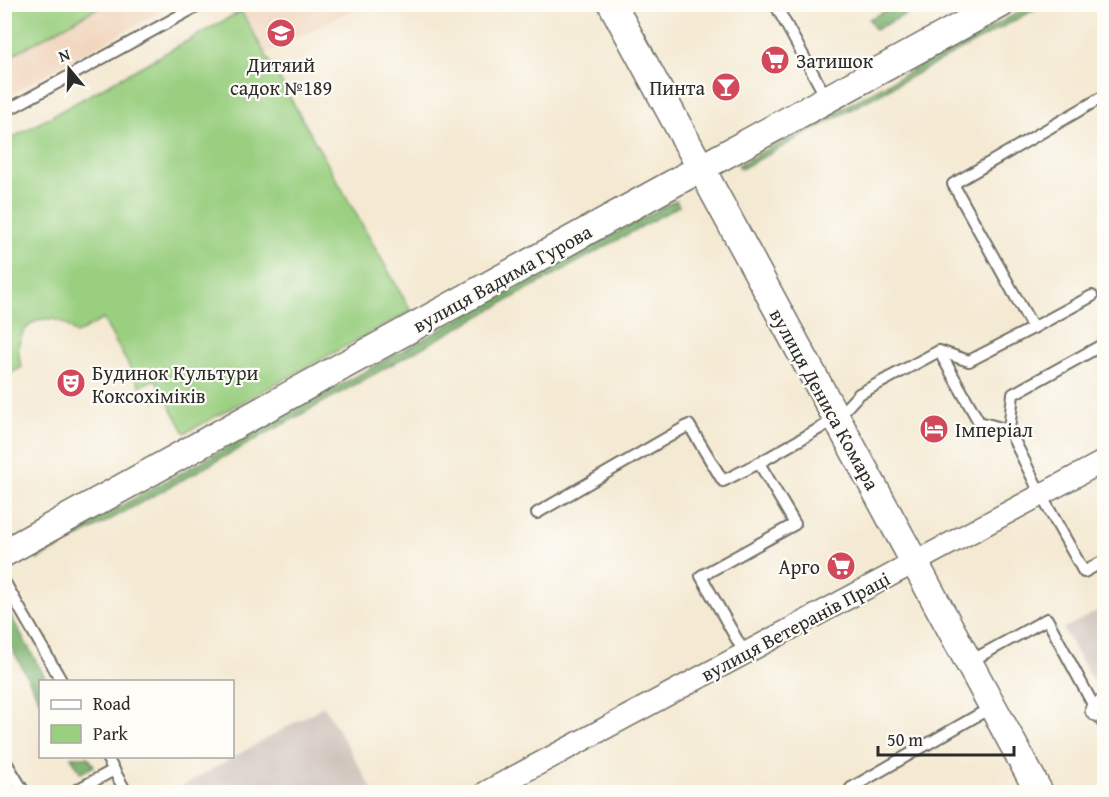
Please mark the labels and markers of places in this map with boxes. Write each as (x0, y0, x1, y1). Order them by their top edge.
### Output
school or university icon: Дитяий садок №189 (265, 17, 297, 49)
supermarket icon: Затишок (759, 44, 791, 76)
place label: Затишок (796, 46, 874, 75)
place label: Дитяий садок №189 (230, 50, 332, 102)
bar icon: Пинта (710, 71, 742, 103)
place label: Пинта (649, 73, 705, 102)
place label: Будинок Культури Коксохіміків (92, 358, 259, 410)
theatre icon: Будинок Культури Коксохіміків (55, 367, 87, 399)
hotel icon: Імперіал (918, 413, 950, 445)
place label: Імперіал (955, 415, 1033, 444)
supermarket icon: Арго (825, 550, 857, 582)
place label: Арго (778, 552, 820, 581)

